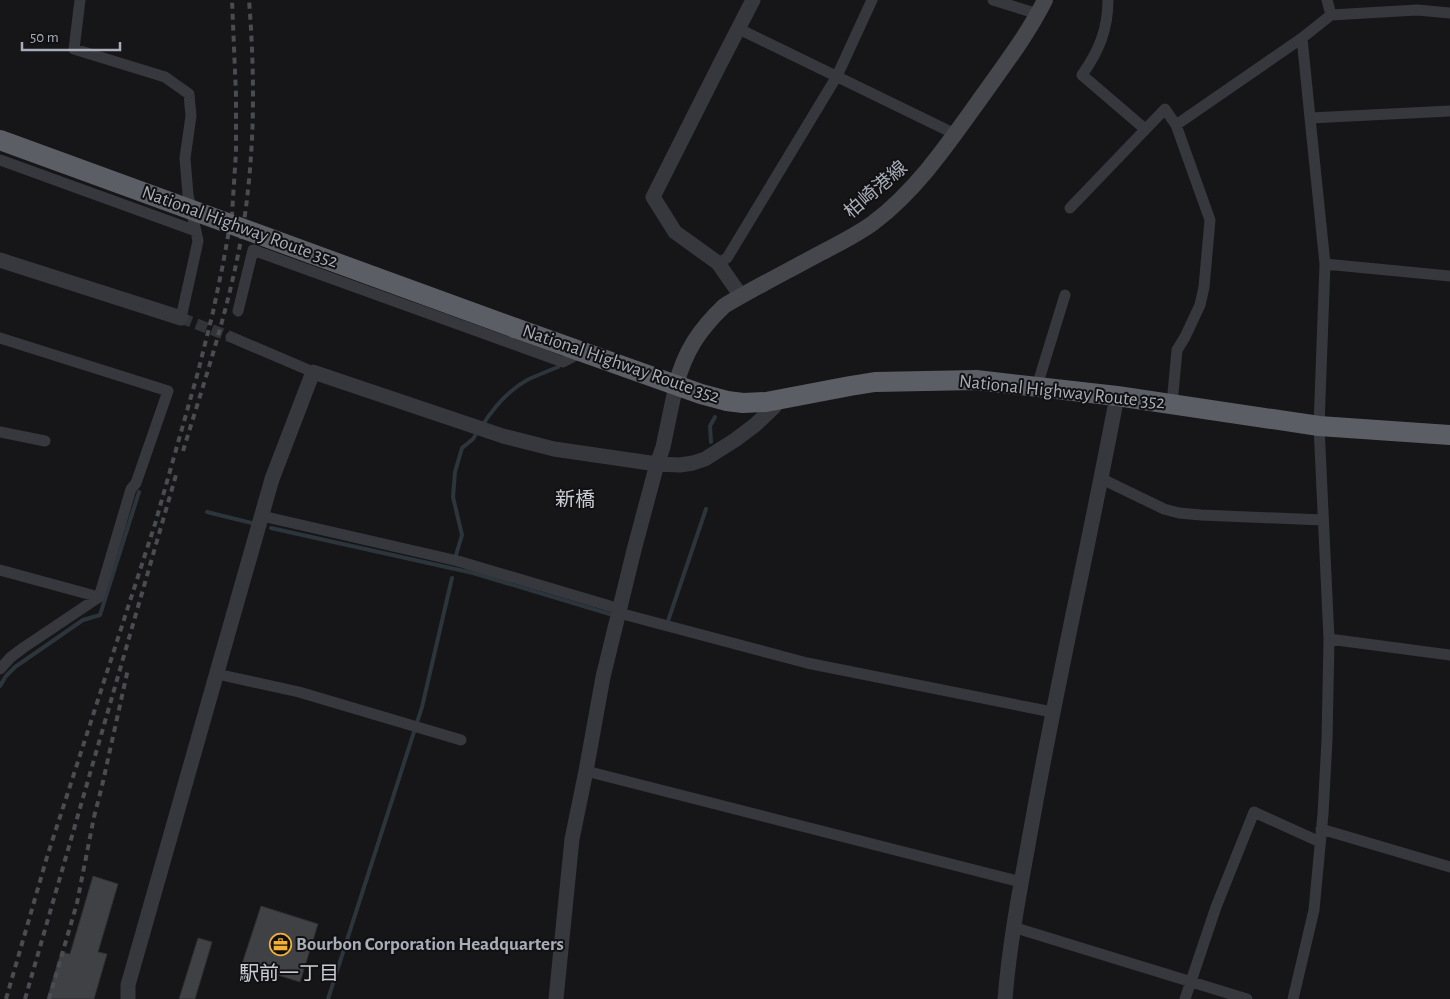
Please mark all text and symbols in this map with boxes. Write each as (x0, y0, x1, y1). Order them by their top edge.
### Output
scale bar (22, 20, 120, 52)
text: 50 m (30, 30, 59, 45)
street label: 柏崎港線 (840, 156, 911, 222)
street label: National Highway Route 352 (139, 183, 341, 271)
street label: National Highway Route 352 (520, 321, 722, 407)
street label: National Highway Route 352 (958, 372, 1166, 412)
district label: 新橋 (555, 489, 595, 510)
office icon: Bourbon Corporation Headquarters (268, 932, 292, 956)
place label: Bourbon Corporation Headquarters (296, 935, 564, 954)
district label: 駅前一丁目 (239, 963, 339, 984)

